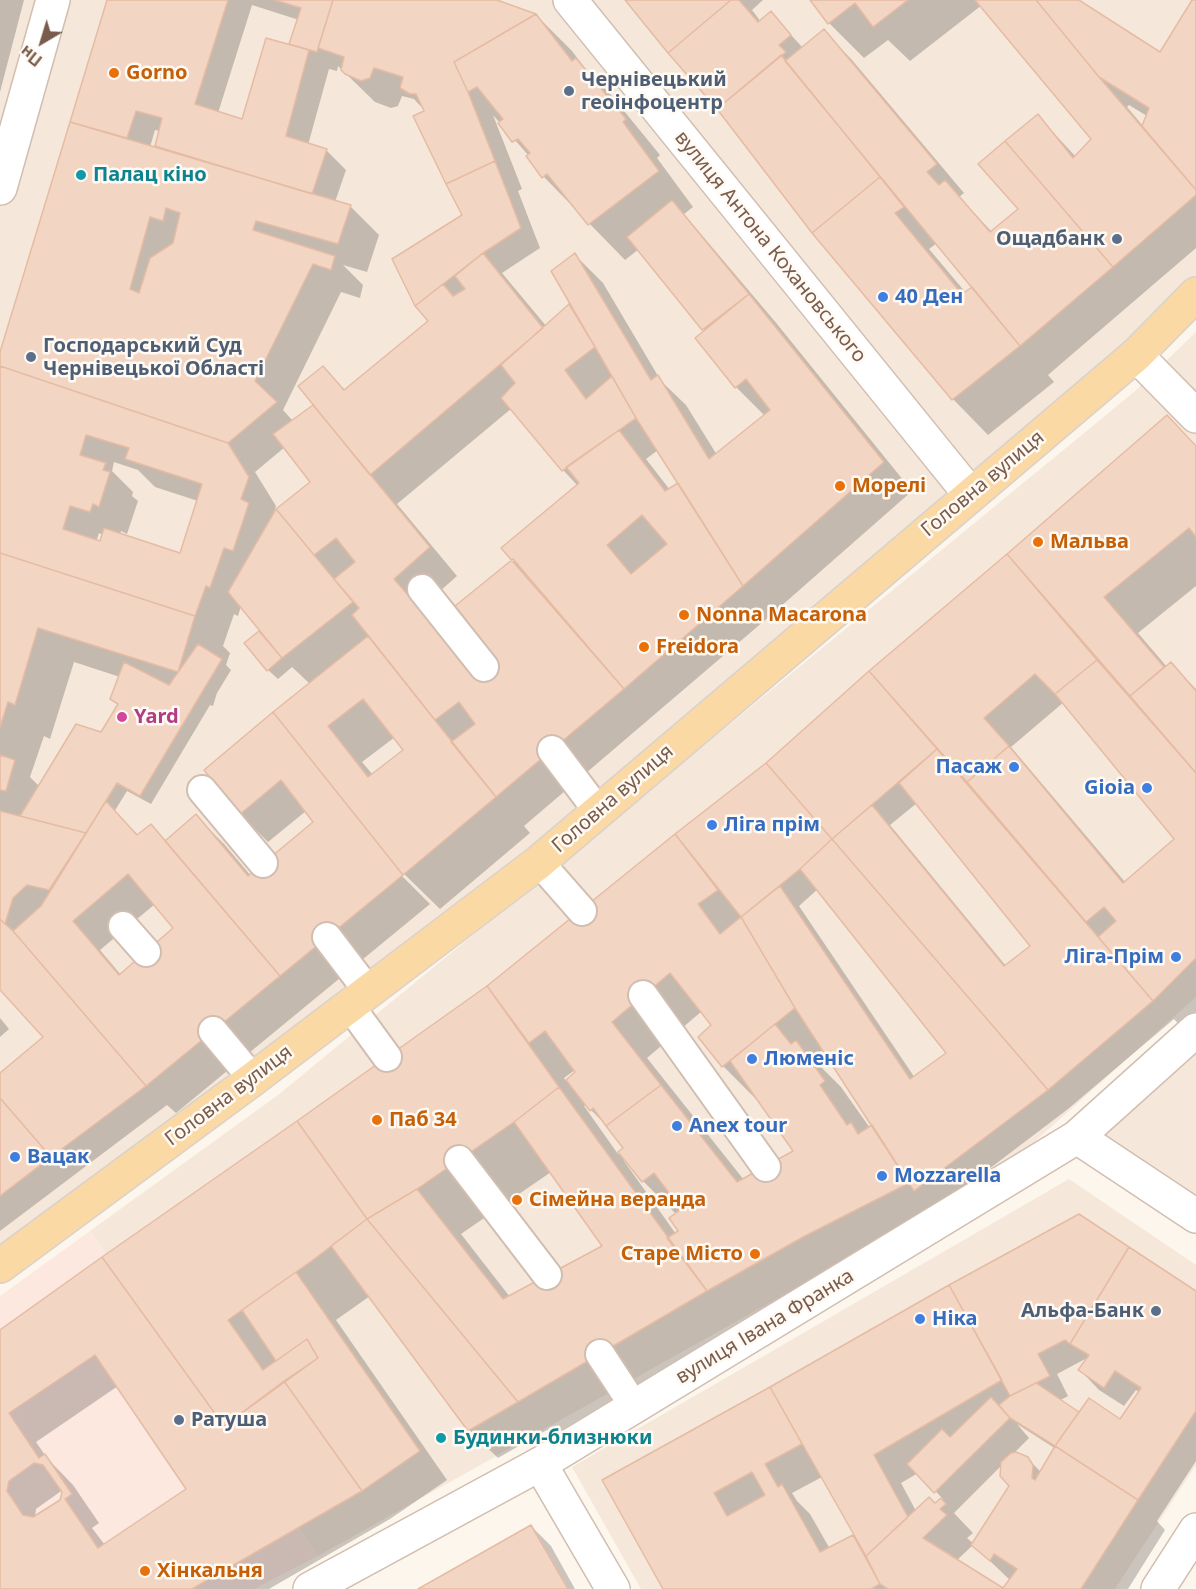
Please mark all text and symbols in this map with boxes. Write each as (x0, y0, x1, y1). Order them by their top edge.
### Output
north arrow (12, 12, 72, 72)
text: Пн (15, 41, 47, 72)
place label: Gorno (126, 61, 187, 85)
marker: Gorno (107, 66, 121, 80)
place label: Чернівецький геоінфоцентр (581, 68, 727, 115)
marker: Чернівецький геоінфоцентр (562, 84, 576, 98)
street label: вулиця Антона Кохановського (669, 126, 871, 368)
place label: Палац кіно (93, 163, 207, 187)
marker: Палац кіно (74, 168, 88, 182)
place label: Ощадбанк (996, 227, 1105, 251)
marker: Ощадбанк (1110, 232, 1124, 246)
place label: 40 Ден (895, 285, 963, 309)
marker: 40 Ден (876, 290, 890, 304)
place label: Господарський Суд Чернівецької Області (43, 334, 264, 381)
marker: Господарський Суд Чернівецької Області (24, 350, 38, 364)
street label: Головна вулиця (917, 426, 1049, 542)
place label: Морелі (852, 474, 926, 498)
marker: Морелі (833, 479, 847, 493)
place label: Мальва (1050, 530, 1129, 554)
marker: Мальва (1031, 535, 1045, 549)
place label: Nonna Macarona (696, 603, 867, 627)
marker: Nonna Macarona (677, 608, 691, 622)
place label: Freidora (656, 635, 739, 659)
marker: Freidora (637, 640, 651, 654)
place label: Yard (134, 705, 179, 729)
marker: Yard (115, 710, 129, 724)
street label: Головна вулиця (547, 740, 679, 858)
place label: Пасаж (936, 755, 1002, 779)
marker: Пасаж (1007, 760, 1021, 774)
place label: Gioia (1084, 776, 1135, 800)
marker: Gioia (1140, 781, 1154, 795)
place label: Ліга прім (724, 813, 820, 837)
marker: Ліга прім (705, 818, 719, 832)
place label: Ліга-Прім (1065, 945, 1164, 969)
marker: Ліга-Прім (1169, 950, 1183, 964)
street label: Головна вулиця (161, 1040, 297, 1152)
place label: Люменіс (764, 1047, 854, 1071)
marker: Люменіс (745, 1052, 759, 1066)
place label: Паб 34 (389, 1108, 457, 1132)
marker: Паб 34 (370, 1113, 384, 1127)
place label: Anex tour (689, 1114, 787, 1138)
marker: Anex tour (670, 1119, 684, 1133)
place label: Вацак (27, 1145, 89, 1169)
marker: Вацак (8, 1150, 22, 1164)
place label: Mozzarella (894, 1164, 1001, 1188)
marker: Mozzarella (875, 1169, 889, 1183)
place label: Сімейна веранда (529, 1188, 706, 1212)
marker: Сімейна веранда (510, 1193, 524, 1207)
place label: Старе Місто (621, 1242, 743, 1266)
marker: Старе Місто (748, 1247, 762, 1261)
street label: вулиця Івана Франка (672, 1264, 858, 1390)
place label: Альфа-Банк (1021, 1299, 1144, 1323)
marker: Альфа-Банк (1149, 1304, 1163, 1318)
place label: Ніка (932, 1307, 977, 1331)
marker: Ніка (913, 1312, 927, 1326)
place label: Ратуша (191, 1408, 267, 1432)
marker: Ратуша (172, 1413, 186, 1427)
place label: Будинки-близнюки (453, 1426, 652, 1450)
marker: Будинки-близнюки (434, 1431, 448, 1445)
place label: Хінкальня (157, 1559, 263, 1583)
marker: Хінкальня (138, 1564, 152, 1578)

